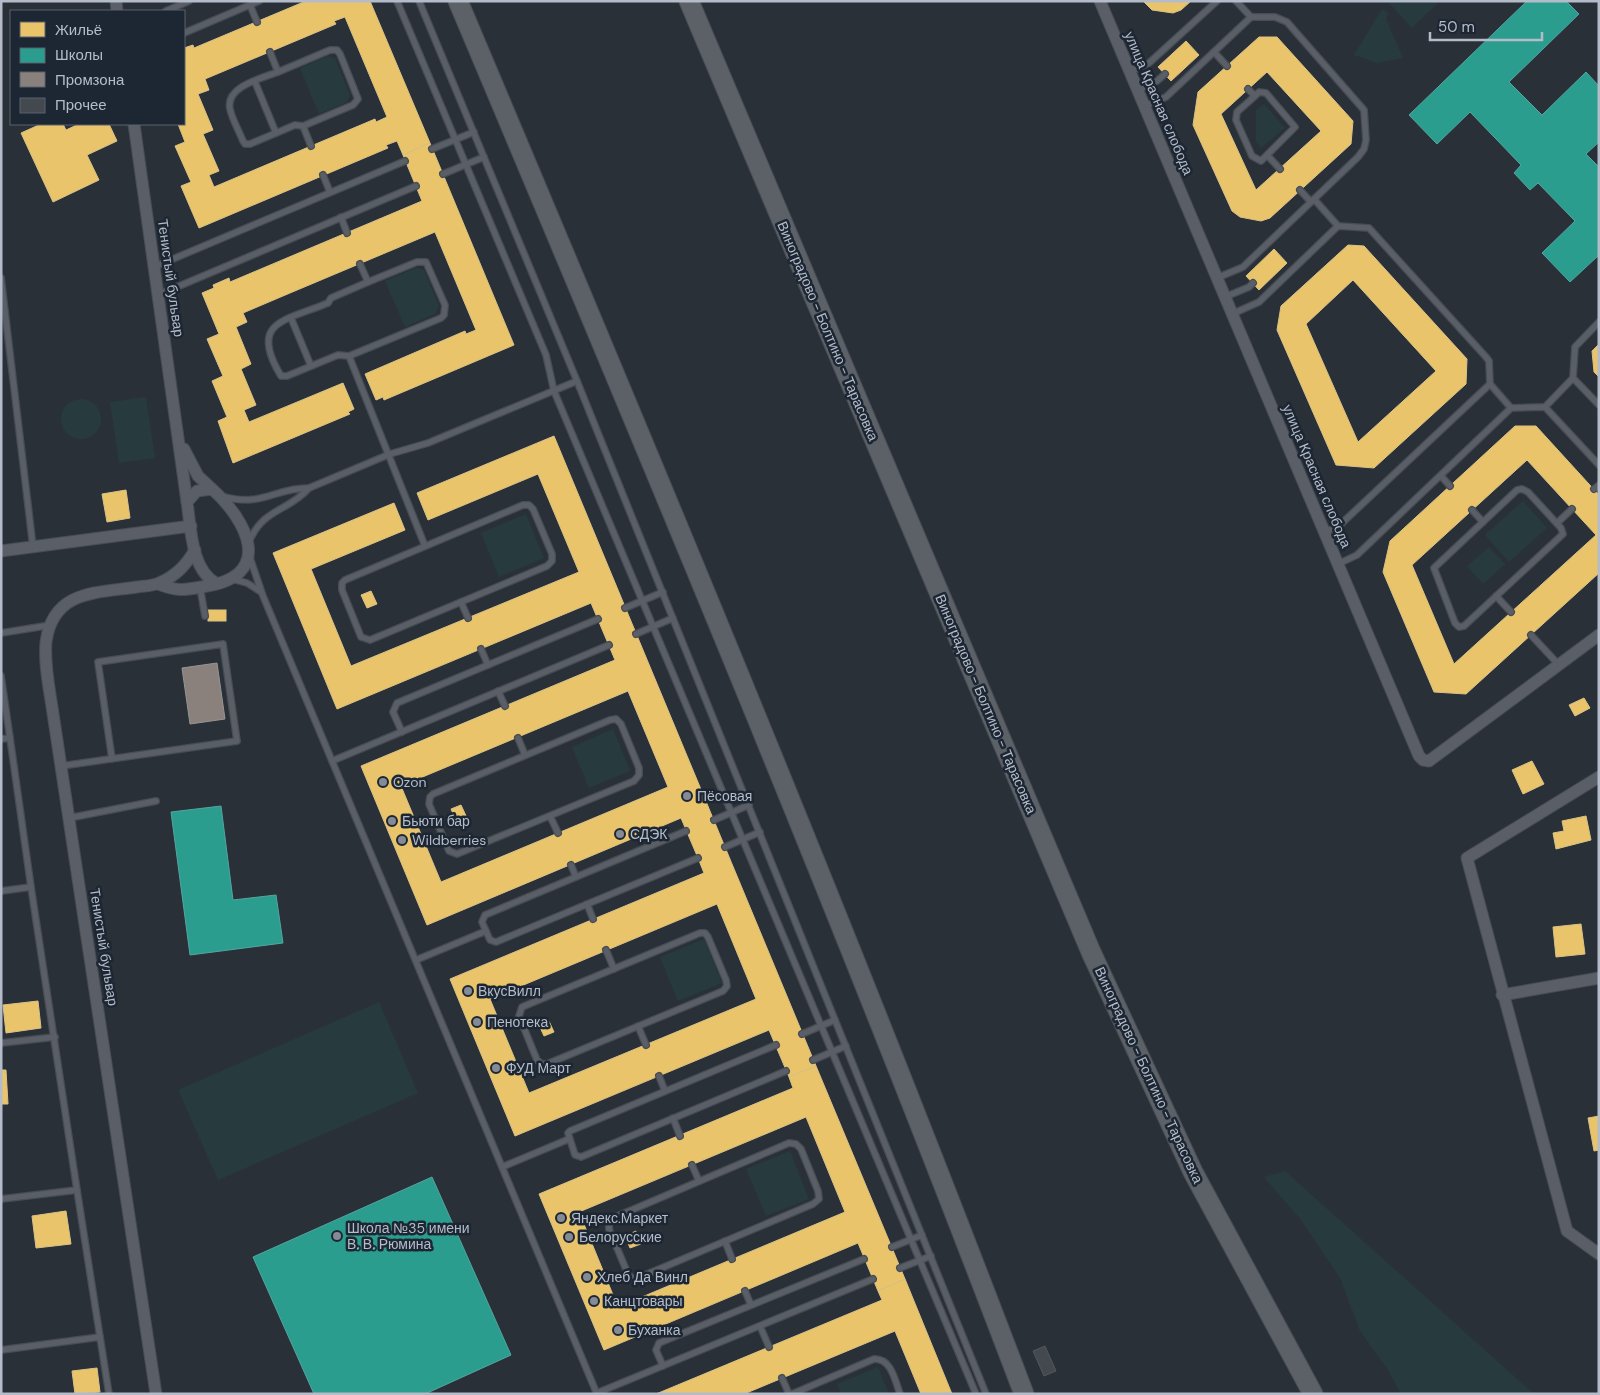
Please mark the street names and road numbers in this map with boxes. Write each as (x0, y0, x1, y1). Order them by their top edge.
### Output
street label: улица Красная слобода (1121, 28, 1198, 178)
street label: Тенистый бульвар (154, 218, 188, 338)
street label: Виноградово - Болтино - Тарасовка (773, 218, 883, 444)
street label: улица Красная слобода (1279, 401, 1356, 551)
street label: Виноградово - Болтино - Тарасовка (931, 591, 1041, 817)
street label: Тенистый бульвар (86, 887, 122, 1007)
street label: Виноградово - Болтино - Тарасовка (1091, 964, 1207, 1186)

